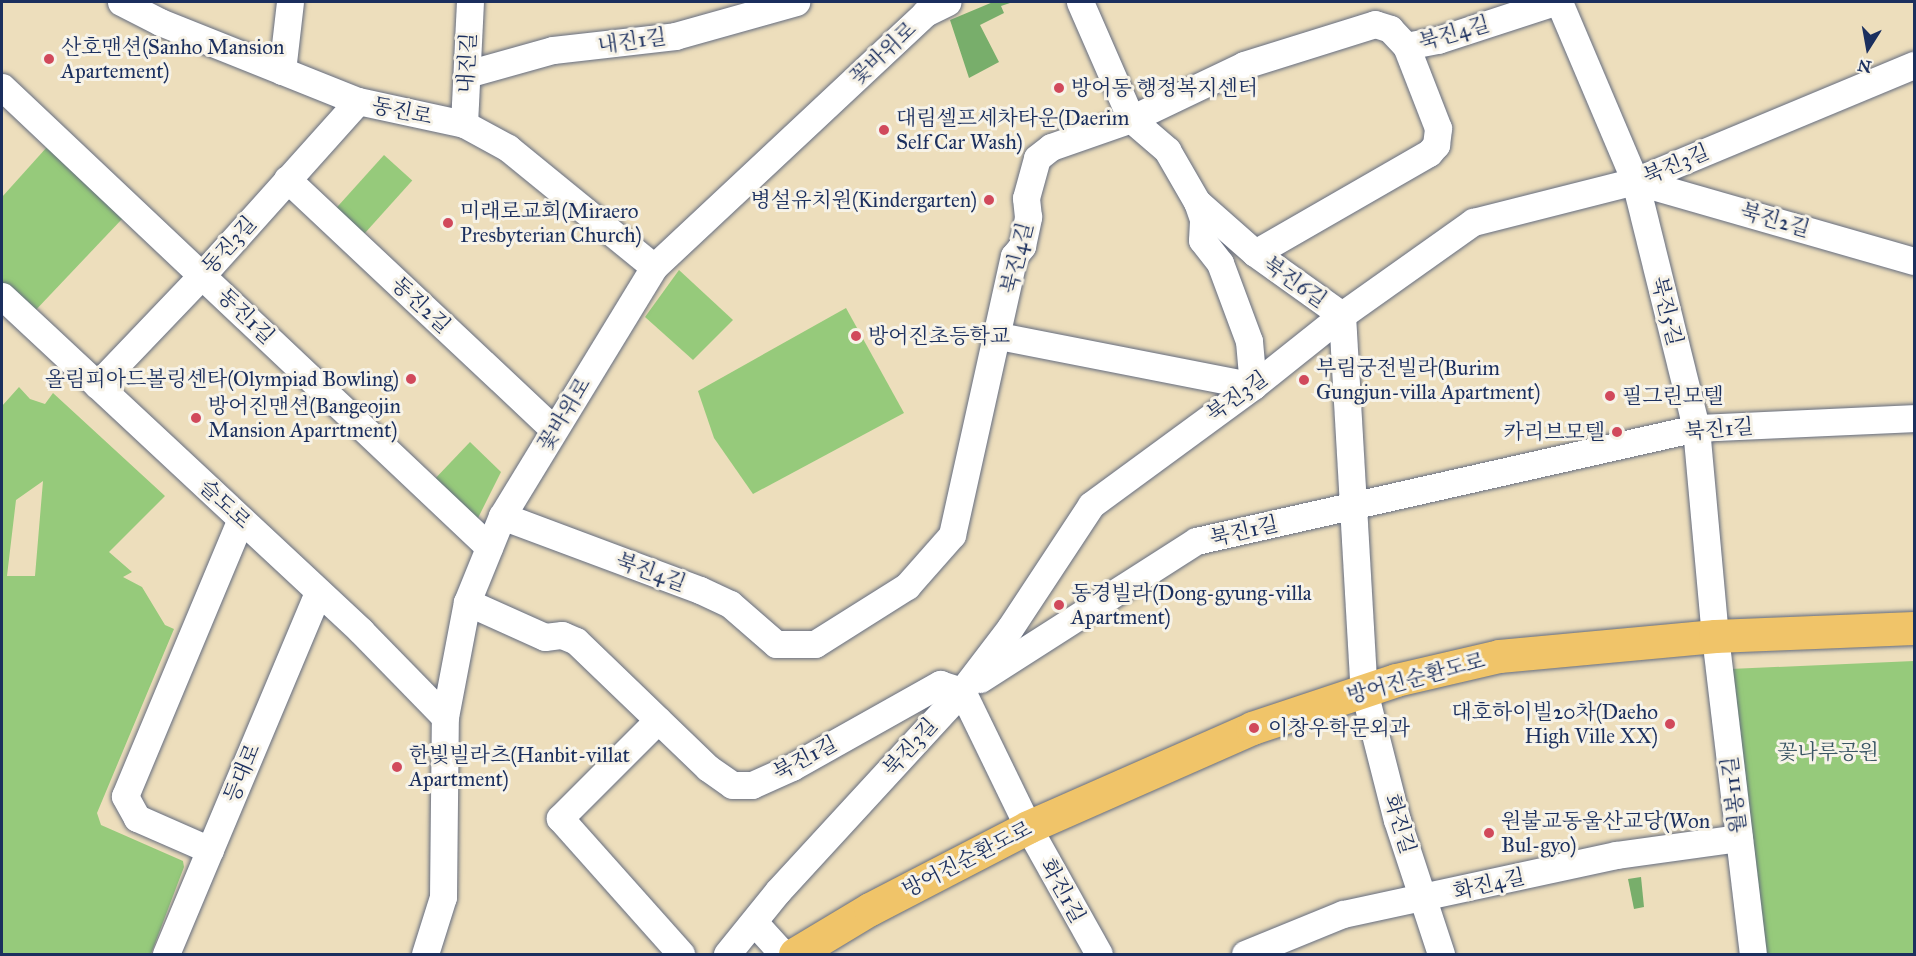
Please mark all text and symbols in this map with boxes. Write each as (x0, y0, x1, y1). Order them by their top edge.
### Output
street label: 북진4길 (1416, 11, 1492, 55)
street label: 꽃바위로 (845, 16, 921, 90)
north arrow (1838, 18, 1898, 78)
street label: 내진1길 (596, 24, 668, 58)
street label: 내진길 (453, 32, 481, 94)
place label: 산호맨션(Sanho Mansion Apartement) (61, 34, 284, 84)
marker: 산호맨션(Sanho Mansion Apartement) (42, 52, 56, 66)
text: N (1856, 56, 1873, 77)
place label: 방어동 행정복지센터 (1071, 75, 1258, 101)
marker: 방어동 행정복지센터 (1052, 81, 1066, 95)
street label: 동진로 (370, 92, 434, 130)
place label: 대림셀프세차타운(Daerim Self Car Wash) (896, 105, 1129, 155)
marker: 대림셀프세차타운(Daerim Self Car Wash) (877, 123, 891, 137)
street label: 북진3길 (1639, 139, 1713, 189)
place label: 병설유치원(Kindergarten) (751, 187, 977, 213)
marker: 병설유치원(Kindergarten) (982, 193, 996, 207)
place label: 미래로교회(Miraero Presbyterian Church) (460, 198, 642, 248)
street label: 북진2길 (1737, 198, 1813, 242)
street label: 동진3길 (196, 211, 262, 279)
marker: 미래로교회(Miraero Presbyterian Church) (441, 216, 455, 230)
street label: 북진4길 (996, 220, 1038, 296)
street label: 북진6길 (1258, 251, 1332, 313)
street label: 동진2길 (386, 272, 456, 338)
street label: 북진5길 (1646, 274, 1688, 348)
street label: 동진1길 (212, 283, 280, 349)
place label: 방어진초등학교 (868, 323, 1010, 349)
marker: 방어진초등학교 (849, 329, 863, 343)
place label: 부림궁전빌라(Burim Gungjun-villa Apartment) (1316, 355, 1541, 405)
street label: 북진3길 (1202, 365, 1272, 427)
place label: 올림피아드볼링센타(Olympiad Bowling) (45, 366, 399, 392)
marker: 올림피아드볼링센타(Olympiad Bowling) (404, 372, 418, 386)
street label: 꽃바위로 (532, 373, 596, 455)
marker: 부림궁전빌라(Burim Gungjun-villa Apartment) (1297, 373, 1311, 387)
place label: 필그린모텔 (1622, 383, 1723, 409)
marker: 필그린모텔 (1603, 389, 1617, 403)
place label: 방어진맨션(Bangeojin Mansion Aparrtment) (208, 393, 401, 443)
marker: 방어진맨션(Bangeojin Mansion Aparrtment) (189, 411, 203, 425)
street label: 북진1길 (1683, 413, 1755, 445)
place label: 카리브모텔 (1504, 419, 1605, 445)
marker: 카리브모텔 (1610, 425, 1624, 439)
street label: 슬도로 (194, 474, 256, 534)
street label: 북진1길 (1207, 511, 1281, 551)
street label: 북진4길 (613, 548, 689, 596)
place label: 동경빌라(Dong-gyung-villa Apartment) (1071, 580, 1312, 630)
marker: 동경빌라(Dong-gyung-villa Apartment) (1052, 598, 1066, 612)
street label: 방어진순환도로 (1344, 647, 1488, 709)
place label: 대호하이빌20차(Daeho High Ville XX) (1452, 699, 1658, 749)
street label: 북진3길 (877, 713, 943, 781)
place label: 이창우학문외과 (1268, 715, 1410, 741)
marker: 대호하이빌20차(Daeho High Ville XX) (1663, 717, 1677, 731)
marker: 이창우학문외과 (1245, 719, 1263, 737)
street label: 북진1길 (769, 731, 841, 785)
park label: 꽃나루공원 (1777, 739, 1879, 765)
street label: 등대로 (219, 740, 265, 806)
place label: 한빛빌라츠(Hanbit-villat Apartment) (409, 742, 630, 792)
street label: 월봉11길 (1717, 755, 1751, 835)
marker: 한빛빌라츠(Hanbit-villat Apartment) (390, 760, 404, 774)
street label: 화진길 (1379, 791, 1421, 857)
place label: 원불교동울산교당(Won Bul-gyo) (1501, 808, 1710, 858)
street label: 방어진순환도로 (898, 816, 1036, 902)
marker: 원불교동울산교당(Won Bul-gyo) (1482, 826, 1496, 840)
street label: 화진1길 (1035, 855, 1091, 927)
street label: 화진4길 (1451, 864, 1527, 904)

